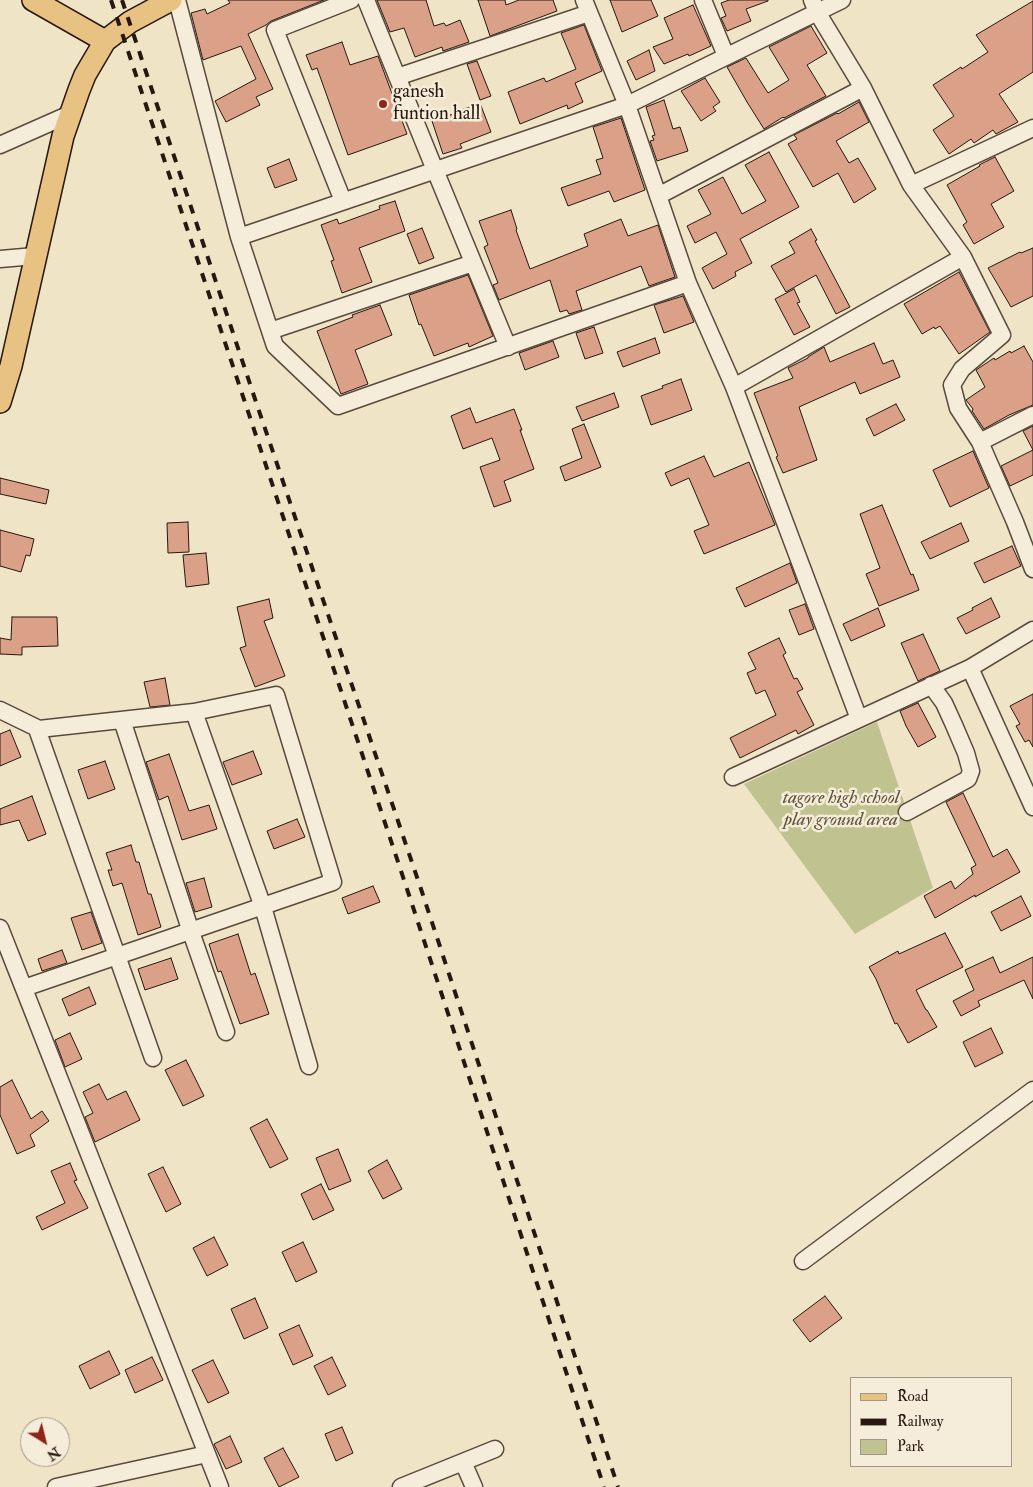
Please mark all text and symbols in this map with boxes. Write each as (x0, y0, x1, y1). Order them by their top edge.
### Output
place label: ganesh funtion hall (393, 82, 480, 126)
marker: ganesh funtion hall (377, 98, 389, 110)
park label: tagore high school play ground area (783, 788, 899, 832)
legend (850, 1377, 1013, 1467)
text: Road (897, 1387, 928, 1406)
text: Railway (897, 1412, 943, 1431)
north arrow (20, 1417, 70, 1467)
text: Park (897, 1437, 924, 1456)
text: N (43, 1443, 64, 1464)

